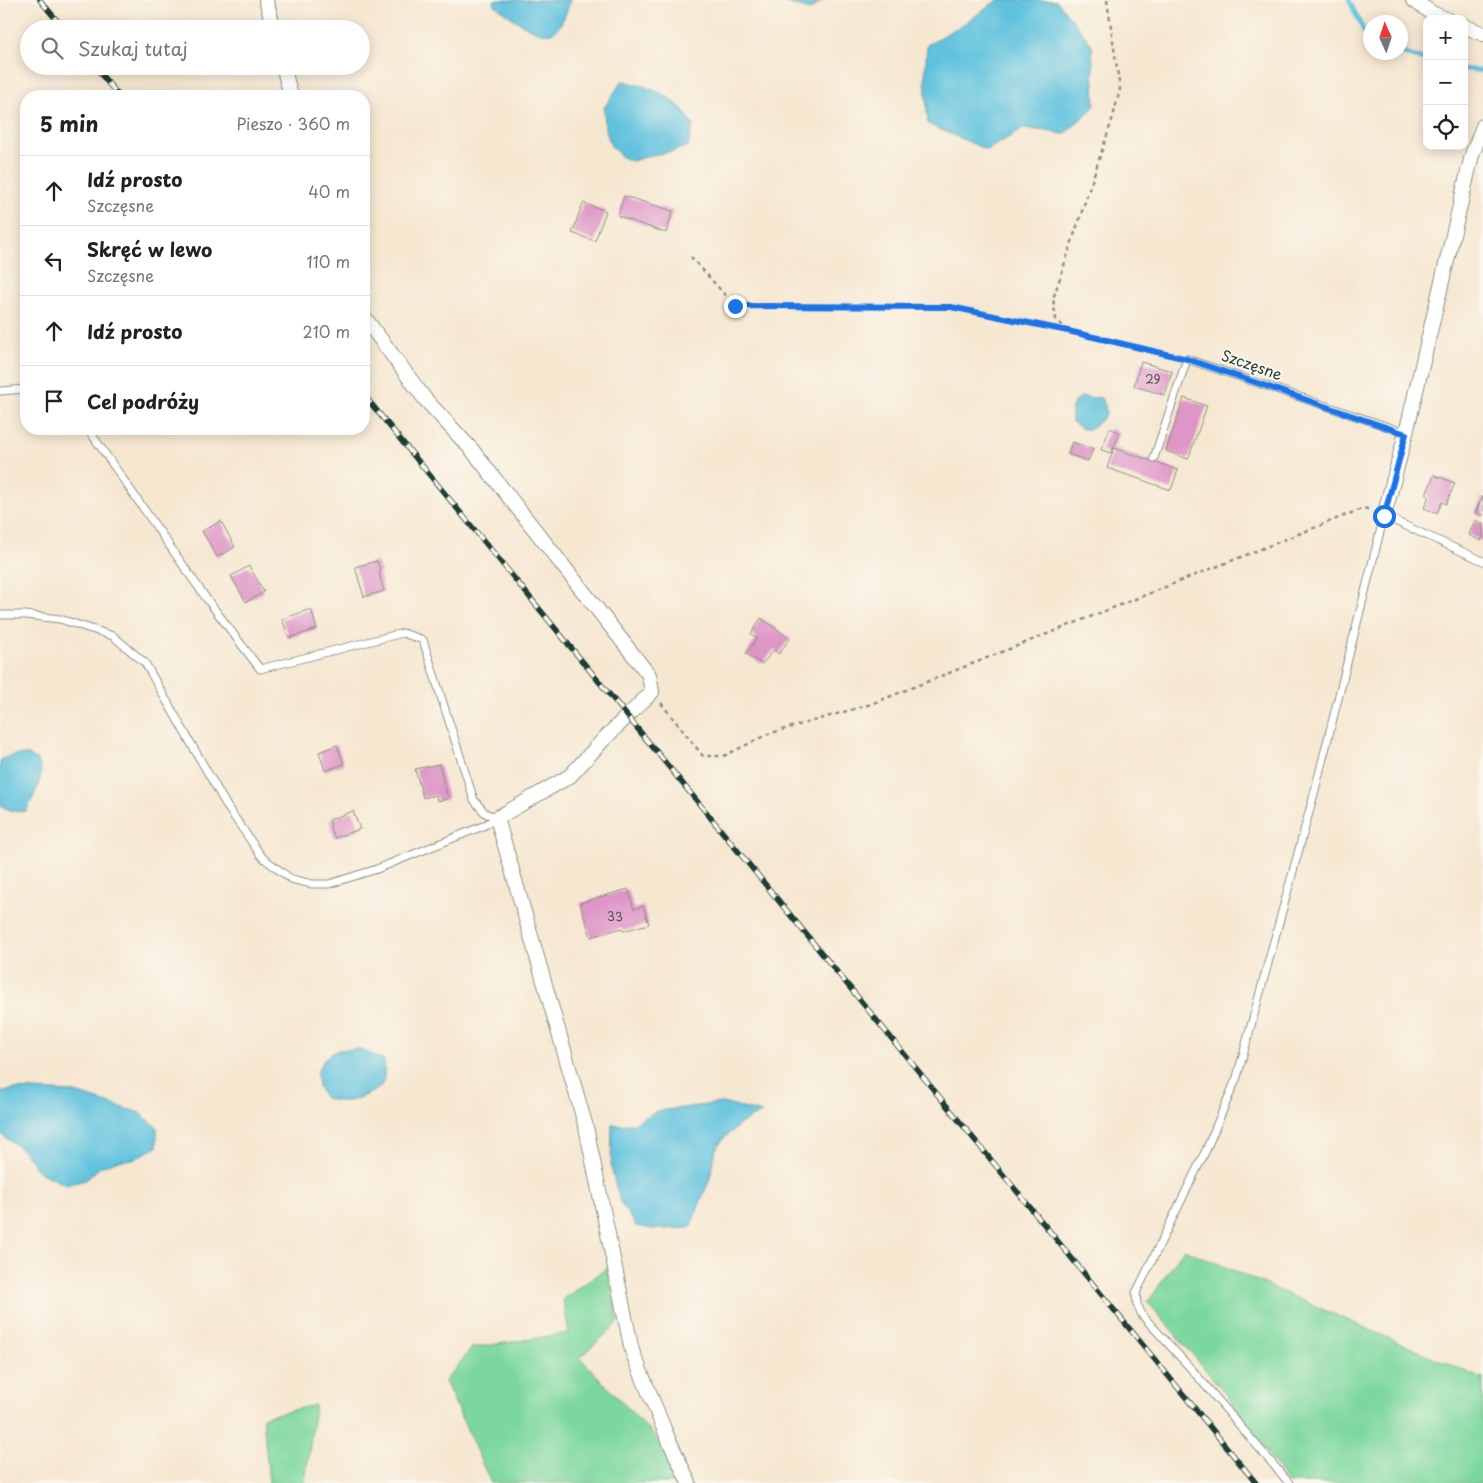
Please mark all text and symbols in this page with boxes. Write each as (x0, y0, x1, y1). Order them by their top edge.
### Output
north arrow (1363, 15, 1408, 60)
map controls (1423, 15, 1468, 150)
button: + (1423, 15, 1468, 60)
search box (20, 20, 370, 75)
icon: search (38, 34, 66, 62)
text: Szukaj tutaj (78, 34, 188, 62)
button: − (1423, 60, 1468, 105)
button: locate (1423, 105, 1468, 150)
text: 5 min (40, 107, 98, 139)
text: Pieszo · 360 m (236, 111, 350, 135)
text: Idź prosto (87, 165, 183, 193)
icon: ahead (40, 177, 68, 205)
text: 40 m (308, 179, 350, 203)
text: Szczęsne (87, 193, 154, 217)
text: Skręć w lewo (87, 235, 212, 263)
icon: left (40, 247, 68, 275)
text: 110 m (307, 249, 350, 273)
text: Szczęsne (87, 263, 154, 287)
route end (724, 295, 747, 318)
icon: ahead (40, 317, 68, 345)
text: Idź prosto (87, 317, 183, 345)
text: 210 m (302, 319, 350, 343)
street label: Szczęsne (1219, 343, 1285, 385)
house number: 29 (1145, 370, 1161, 388)
icon: arrive (40, 387, 68, 415)
text: Cel podróży (87, 387, 199, 415)
route start (1373, 505, 1396, 528)
house number: 33 (607, 907, 623, 925)

